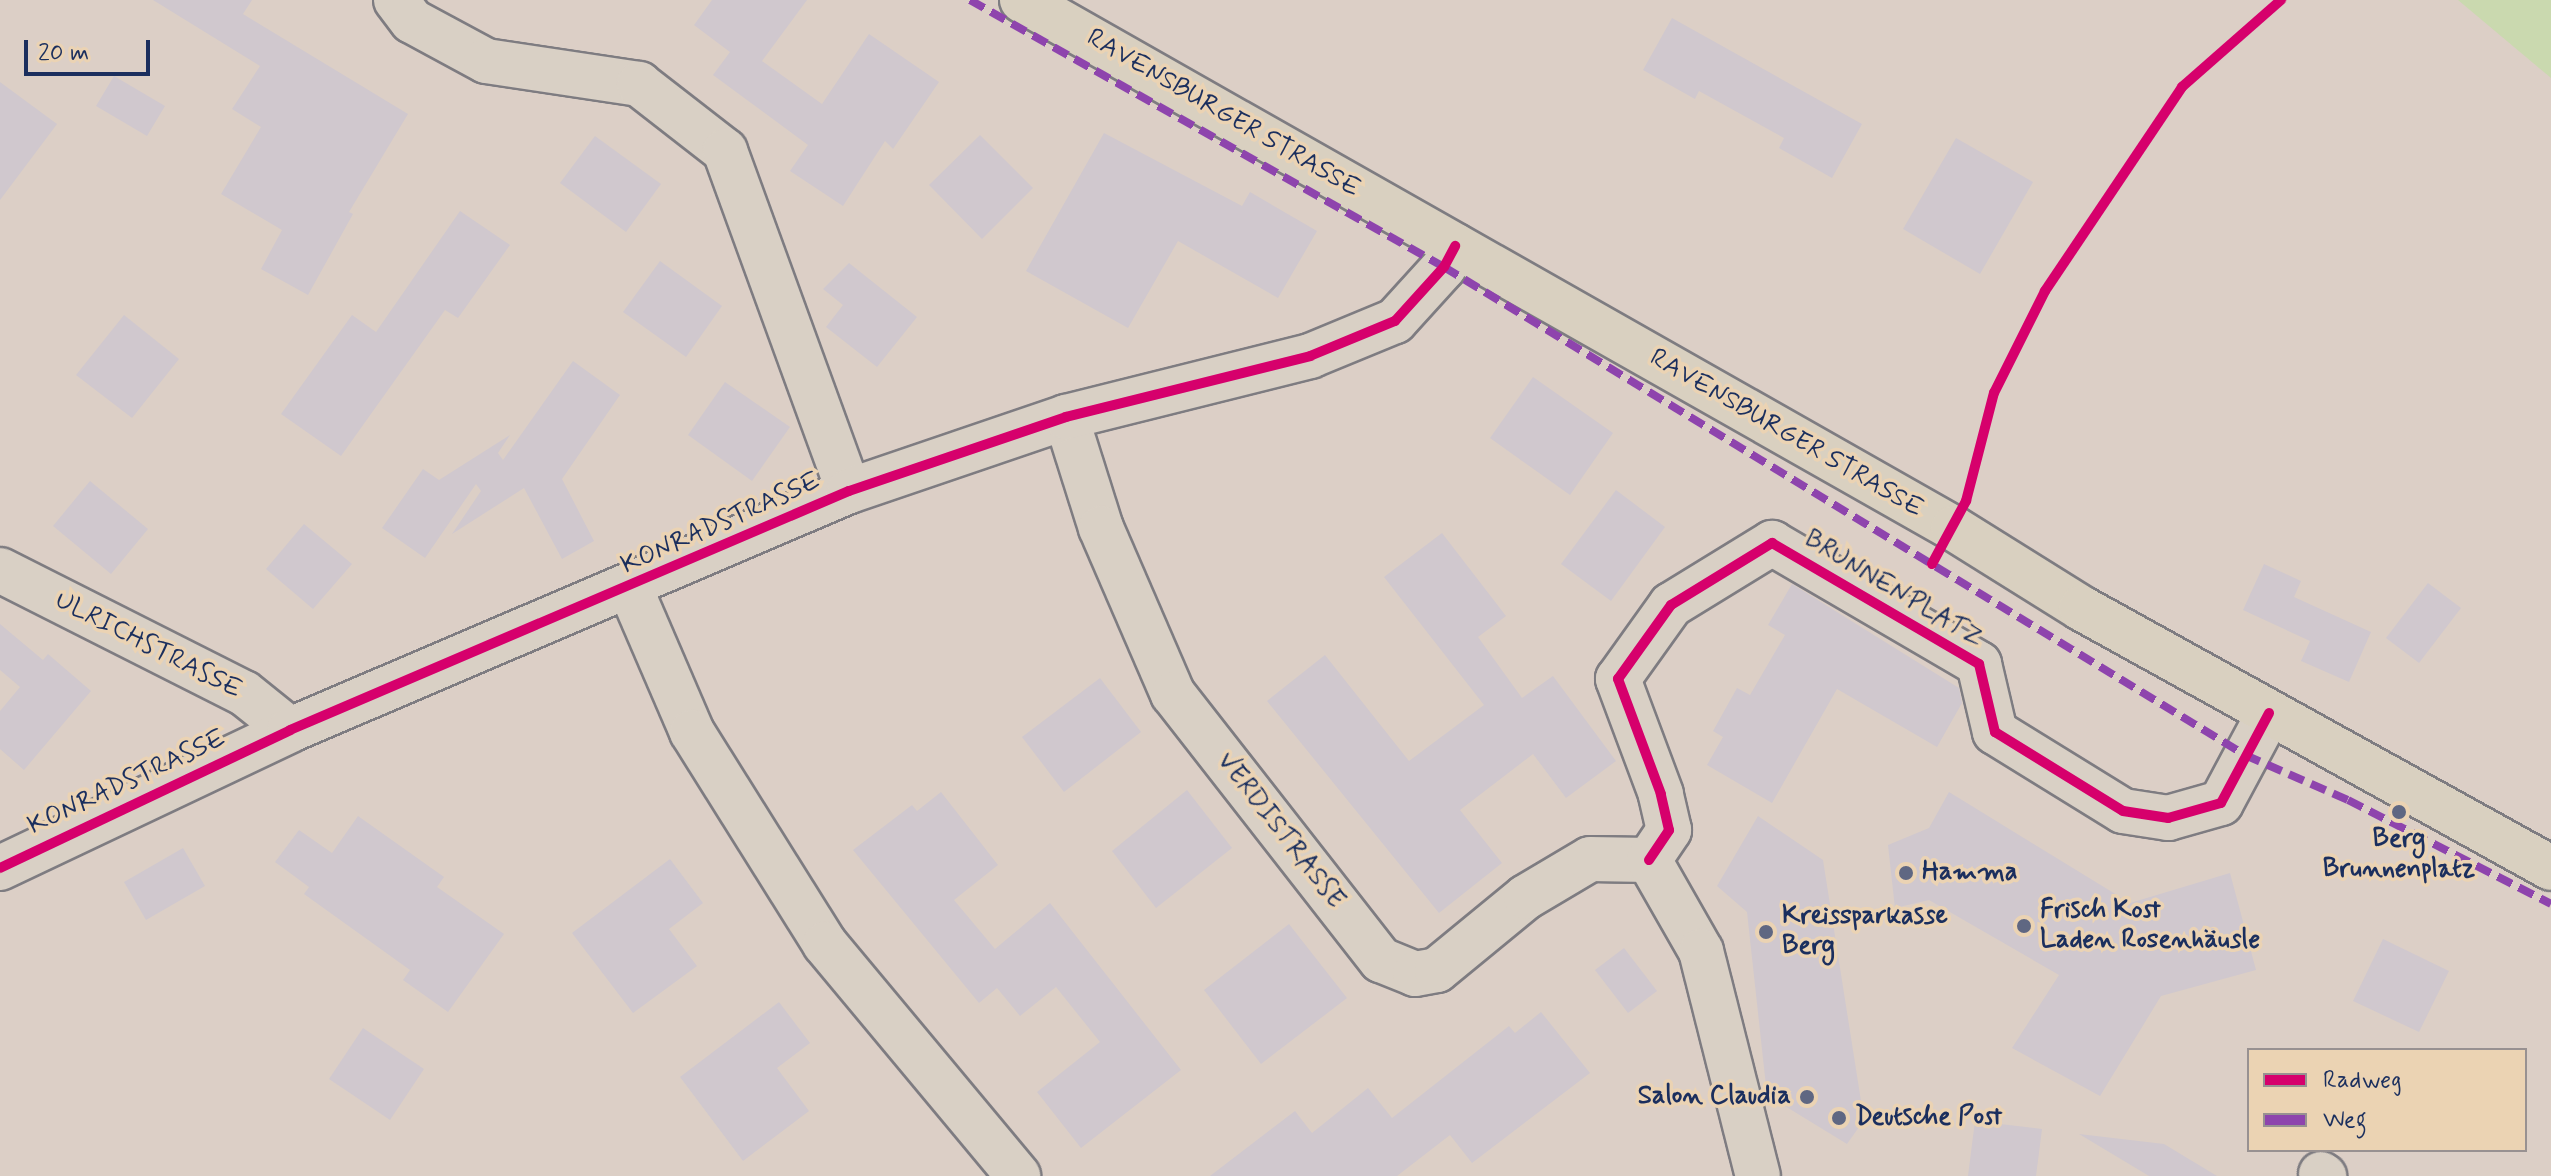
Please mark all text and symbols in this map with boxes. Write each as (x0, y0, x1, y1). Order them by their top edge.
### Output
street label: RAVENSBURGER STRASSE (1079, 22, 1367, 206)
scale bar (28, 24, 154, 74)
text: 20 m (38, 38, 89, 69)
street label: RAVENSBURGER STRASSE (1642, 342, 1930, 526)
street label: KONRADSTRASSE (617, 466, 825, 582)
street label: BRUNNENPLATZ (1798, 524, 1988, 656)
street label: ULRICHSTRASSE (50, 586, 246, 706)
street label: KONRADSTRASSE (23, 724, 231, 842)
street label: VERDISTRASSE (1209, 747, 1351, 915)
marker: Berg Brunnenplatz (2390, 803, 2408, 821)
place label: Berg Brunnenplatz (2323, 824, 2475, 886)
place label: Hamma (1922, 857, 2018, 889)
marker: Hamma (1897, 864, 1915, 882)
place label: Frisch Kost Laden Rosenhäusle (2040, 895, 2260, 956)
place label: Kreissparkasse Berg (1782, 901, 1948, 962)
marker: Frisch Kost Laden Rosenhäusle (2015, 917, 2033, 935)
marker: Kreissparkasse Berg (1757, 923, 1775, 941)
legend (2247, 1048, 2527, 1152)
text: Radweg (2323, 1065, 2402, 1096)
place label: Salon Claudia (1638, 1081, 1791, 1113)
marker: Salon Claudia (1798, 1088, 1816, 1106)
place label: Deutsche Post (1855, 1102, 2000, 1134)
text: Weg (2323, 1105, 2367, 1136)
marker: Deutsche Post (1830, 1109, 1848, 1127)

